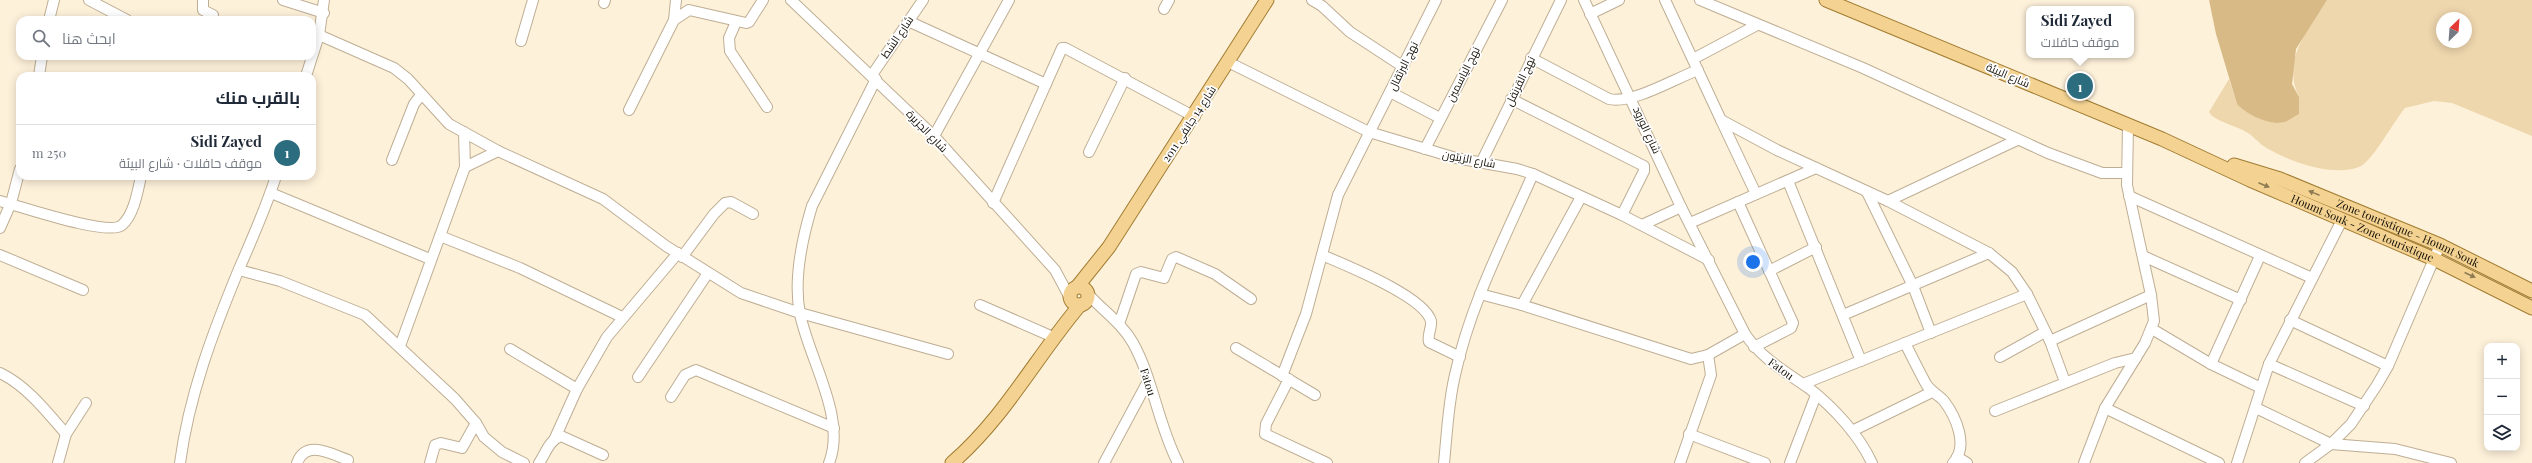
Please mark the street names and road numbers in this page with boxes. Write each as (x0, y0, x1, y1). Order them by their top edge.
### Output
street label: شارع الشط (877, 13, 917, 61)
street label: نهج البرتقال (1384, 39, 1422, 93)
street label: نهج الياسمين (1442, 44, 1484, 104)
street label: نهج القرنفل (1501, 53, 1539, 109)
street label: شارع البيئة (1984, 59, 2032, 91)
street label: شارع 14 جانفي 2011 (1158, 83, 1221, 166)
street label: شارع الورود (1629, 104, 1665, 156)
street label: شارع الجزيرة (903, 106, 951, 156)
street label: شارع الزيتون (1441, 146, 1497, 172)
street label: Houmt Souk - Zone touristique (2289, 190, 2437, 265)
street label: Zone touristique - Houmt Souk (2334, 195, 2482, 270)
street label: Fatou (1766, 354, 1797, 383)
street label: Fatou (1137, 366, 1160, 398)

